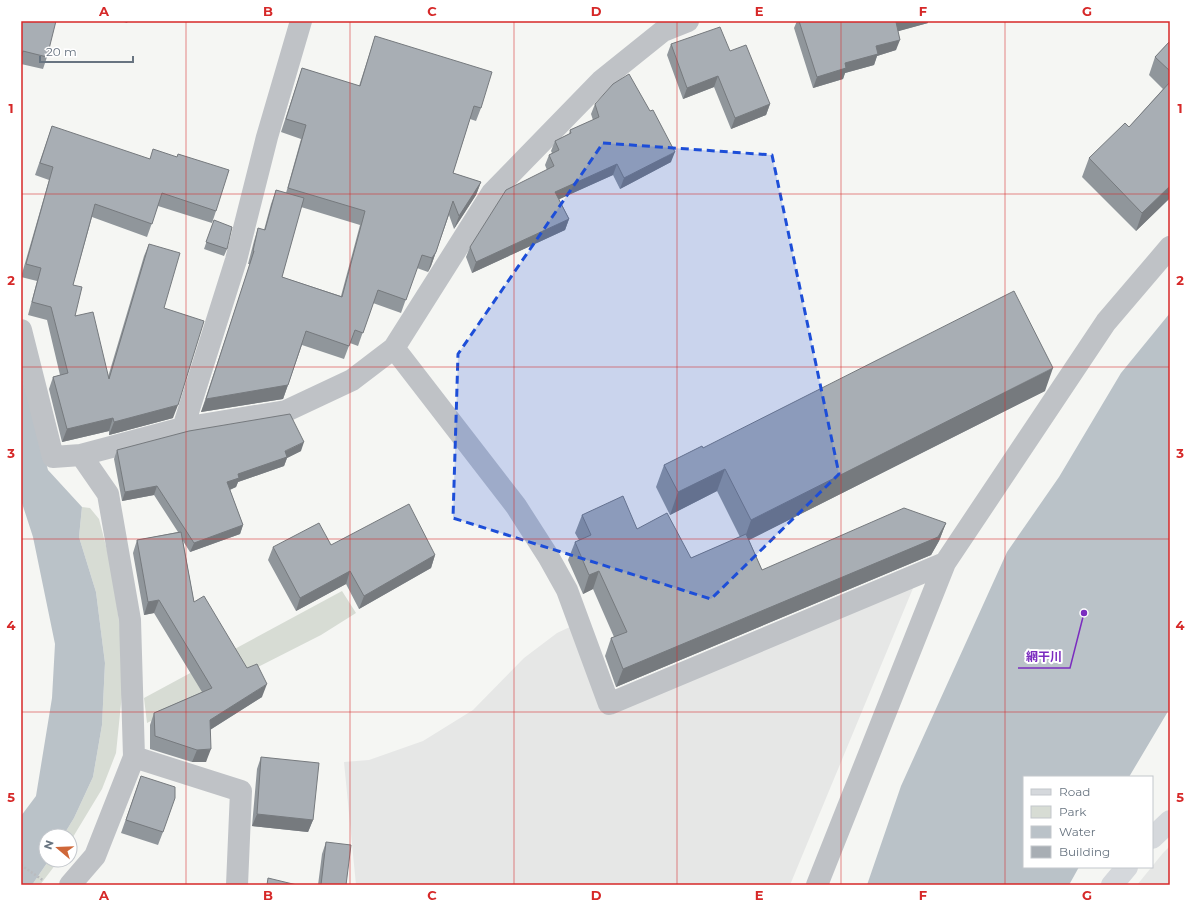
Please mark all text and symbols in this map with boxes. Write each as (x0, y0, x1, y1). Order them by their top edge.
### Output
text: A (98, 3, 110, 19)
text: B (263, 3, 273, 19)
text: C (427, 3, 437, 19)
text: D (591, 3, 602, 19)
text: E (755, 3, 764, 19)
text: F (919, 3, 927, 19)
text: G (1082, 3, 1092, 19)
scale bar (40, 38, 133, 64)
text: 20 m (46, 44, 77, 59)
text: 1 (8, 100, 14, 116)
text: 1 (1177, 100, 1183, 116)
text: 2 (7, 272, 15, 288)
text: 2 (1176, 272, 1184, 288)
text: 3 (6, 445, 15, 461)
text: 3 (1175, 445, 1184, 461)
text: 4 (7, 617, 16, 633)
text: 4 (1176, 617, 1185, 633)
callout: 網干川 (1018, 644, 1070, 668)
text: 網干川 (1026, 649, 1062, 664)
legend (1023, 776, 1153, 868)
text: Road (1059, 784, 1090, 799)
text: 5 (7, 789, 15, 805)
text: 5 (1176, 789, 1184, 805)
text: Park (1059, 804, 1087, 819)
text: Water (1059, 824, 1096, 839)
north arrow (38, 828, 78, 868)
text: N (40, 838, 57, 851)
text: Building (1059, 844, 1110, 859)
text: A (98, 887, 110, 903)
text: B (263, 887, 273, 903)
text: C (427, 887, 437, 903)
text: D (591, 887, 602, 903)
text: E (755, 887, 764, 903)
text: F (919, 887, 927, 903)
text: G (1082, 887, 1092, 903)

